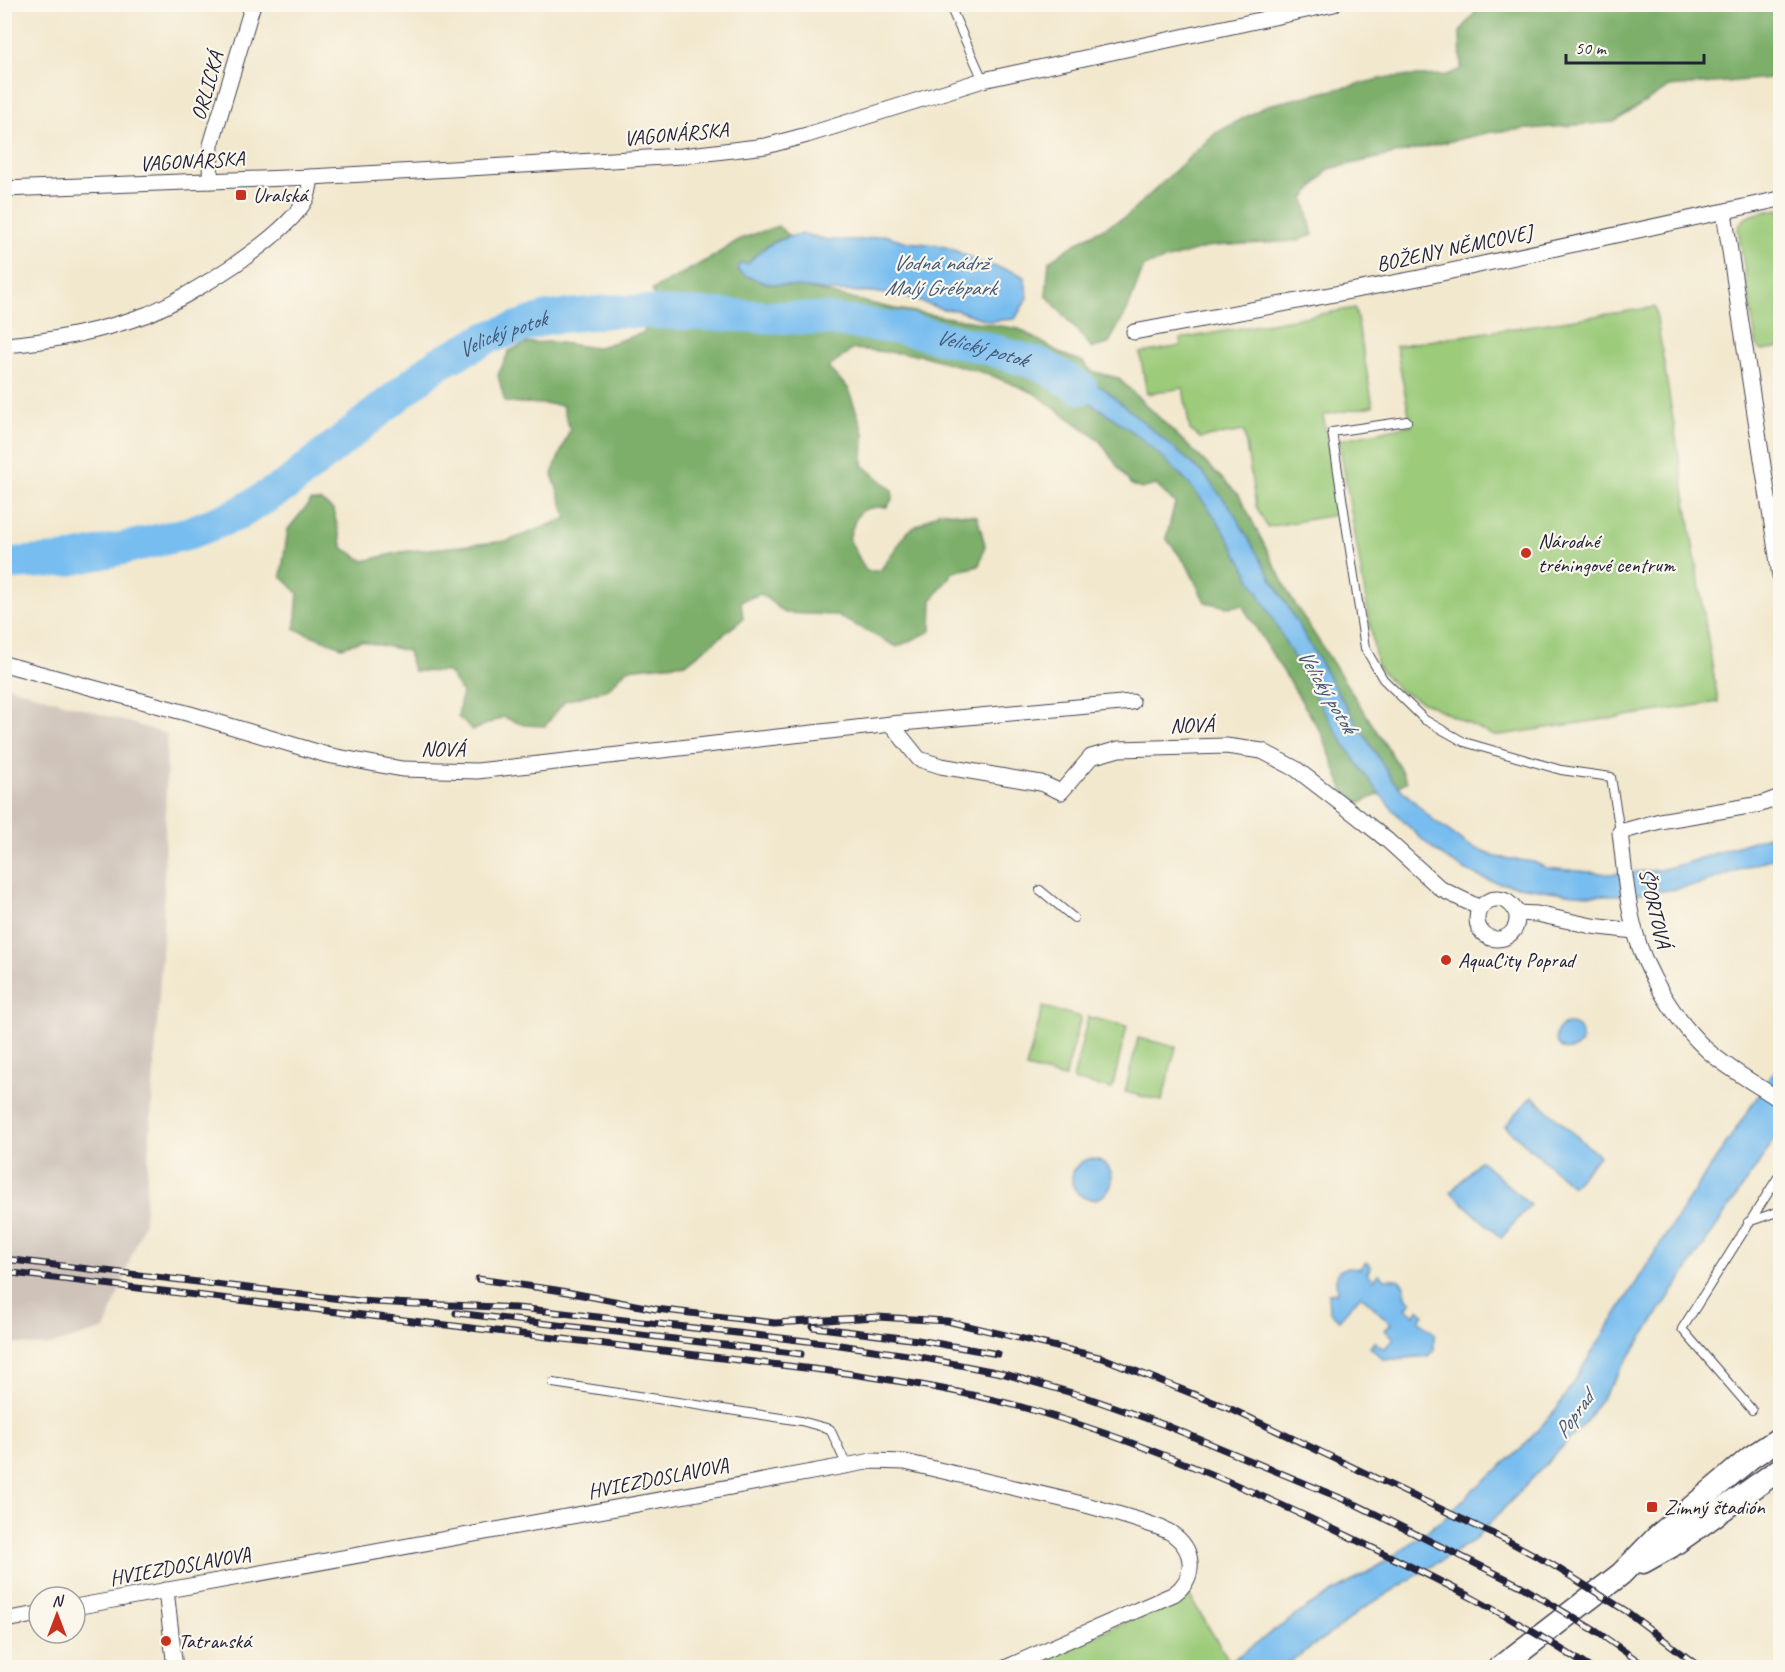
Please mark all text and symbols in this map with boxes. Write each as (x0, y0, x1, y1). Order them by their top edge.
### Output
scale bar (1566, 27, 1704, 65)
text: 50 m (1575, 37, 1608, 59)
street label: ORLICKÁ (185, 46, 230, 123)
street label: VAGONÁRSKA (623, 116, 731, 152)
street label: VAGONÁRSKA (139, 145, 246, 177)
place label: Uralská (253, 182, 309, 208)
marker: Uralská (234, 188, 248, 202)
street label: BOŽENY NĚMCOVEJ (1374, 218, 1538, 277)
water label: Vodná nádrž Malý Grébpark (884, 249, 1000, 302)
water label: Velický potok (453, 304, 554, 365)
water label: Velický potok (933, 323, 1034, 375)
place label: Národné tréningové centrum (1538, 528, 1676, 578)
marker: Národné tréningové centrum (1519, 546, 1533, 560)
water label: Velický potok (1291, 644, 1365, 741)
street label: NOVÁ (1170, 712, 1217, 738)
street label: NOVÁ (421, 736, 468, 762)
street label: ŠPORTOVÁ (1633, 866, 1677, 953)
place label: AquaCity Poprad (1458, 947, 1577, 973)
marker: AquaCity Poprad (1439, 953, 1453, 967)
water label: Poprad (1548, 1381, 1604, 1444)
street label: HVIEZDOSLAVOVA (586, 1452, 731, 1504)
place label: Zimný štadión (1664, 1494, 1765, 1520)
marker: Zimný štadión (1645, 1500, 1659, 1514)
street label: HVIEZDOSLAVOVA (108, 1541, 253, 1591)
north arrow (27, 1585, 87, 1645)
text: N (52, 1591, 65, 1611)
place label: Tatranská (178, 1628, 253, 1654)
marker: Tatranská (159, 1634, 173, 1648)

